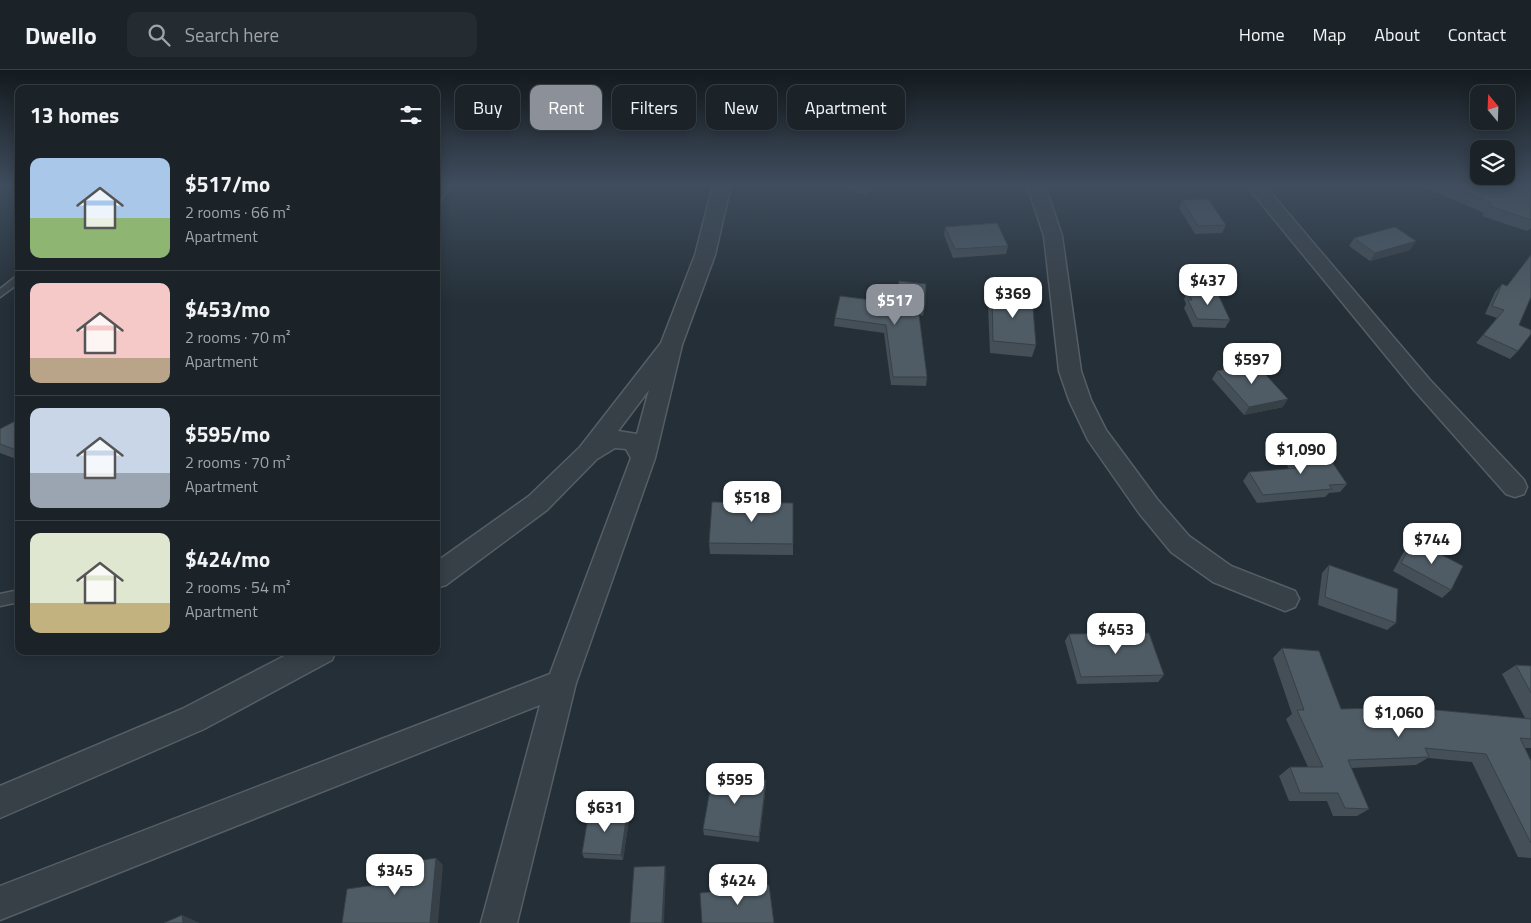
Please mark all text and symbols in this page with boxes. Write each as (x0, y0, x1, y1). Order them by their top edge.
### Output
search box (127, 12, 477, 57)
text: Dwello (25, 17, 97, 53)
text: Search here (185, 20, 279, 49)
icon: search (145, 21, 173, 49)
text: Home (1239, 21, 1285, 48)
text: Map (1313, 21, 1346, 48)
text: About (1374, 21, 1420, 48)
text: Contact (1448, 21, 1506, 48)
chip: Buy (455, 85, 520, 130)
chip: Rent (530, 85, 602, 130)
chip: Filters (612, 85, 696, 130)
chip: New (706, 85, 777, 130)
chip: Apartment (787, 85, 905, 130)
north arrow (1470, 85, 1515, 130)
map controls (1470, 85, 1515, 185)
text: 13 homes (30, 99, 119, 131)
icon: filters (397, 101, 425, 129)
button: layers (1470, 140, 1515, 185)
text: $517/mo (185, 168, 270, 200)
icon: home (70, 178, 130, 238)
text: 2 rooms · 66 m² (185, 200, 290, 224)
text: Apartment (185, 224, 258, 248)
pin: $437 (1178, 264, 1238, 306)
text: $437 (1190, 268, 1226, 292)
pin: $369 (983, 276, 1043, 319)
text: $369 (995, 281, 1031, 305)
pin: $517 (865, 284, 925, 326)
text: $517 (877, 288, 913, 312)
text: $453/mo (185, 293, 270, 325)
icon: home (70, 303, 130, 363)
text: 2 rooms · 70 m² (185, 325, 290, 349)
pin: $597 (1222, 342, 1282, 385)
text: $597 (1234, 347, 1270, 371)
text: Apartment (185, 349, 258, 373)
text: $595/mo (185, 418, 270, 450)
icon: home (70, 428, 130, 488)
pin: $1,090 (1260, 432, 1342, 475)
text: $1,090 (1276, 437, 1326, 461)
text: 2 rooms · 70 m² (185, 450, 290, 474)
text: Apartment (185, 474, 258, 498)
pin: $518 (722, 480, 782, 523)
text: $518 (734, 485, 770, 509)
pin: $744 (1402, 522, 1462, 565)
text: $744 (1414, 527, 1450, 551)
text: $424/mo (185, 543, 270, 575)
icon: home (70, 553, 130, 613)
text: 2 rooms · 54 m² (185, 575, 290, 599)
text: Apartment (185, 599, 258, 623)
pin: $453 (1086, 612, 1146, 655)
text: $453 (1098, 617, 1134, 641)
pin: $1,060 (1358, 696, 1440, 738)
text: $1,060 (1374, 700, 1424, 724)
pin: $595 (705, 762, 765, 805)
text: $595 (717, 767, 753, 791)
pin: $631 (575, 790, 635, 833)
text: $631 (587, 795, 623, 819)
pin: $345 (365, 854, 425, 896)
text: $345 (377, 858, 413, 882)
pin: $424 (708, 864, 768, 906)
text: $424 (720, 868, 756, 892)

